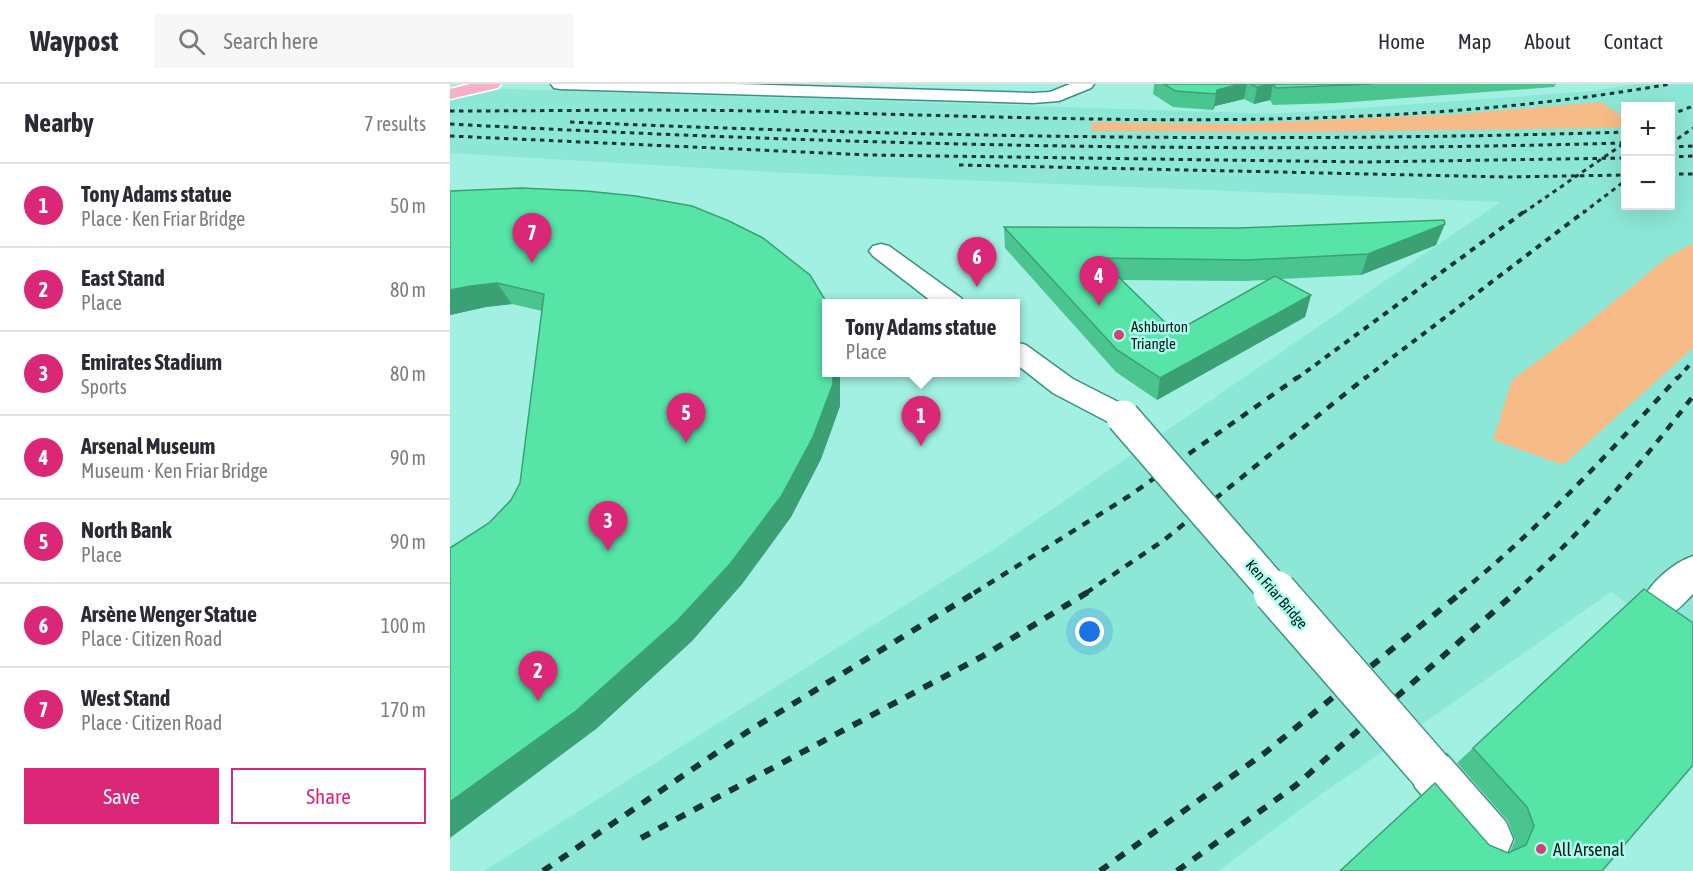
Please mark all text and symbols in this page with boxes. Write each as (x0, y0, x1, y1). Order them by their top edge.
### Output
search box (154, 14, 574, 68)
text: Waypost (30, 25, 118, 57)
icon: search (175, 25, 208, 58)
text: Search here (223, 28, 318, 54)
text: Home (1378, 29, 1425, 53)
text: Map (1458, 29, 1492, 53)
text: About (1525, 29, 1571, 53)
text: Contact (1604, 29, 1663, 53)
map controls (1621, 102, 1675, 210)
button: + (1621, 102, 1675, 156)
text: Nearby (24, 108, 94, 138)
text: 7 results (364, 112, 426, 135)
button: − (1621, 156, 1675, 210)
text: Tony Adams statue (81, 181, 232, 207)
text: 1 (39, 194, 48, 217)
text: 50 m (390, 194, 426, 217)
text: Place · Ken Friar Bridge (81, 207, 245, 230)
pin: 7 (512, 214, 551, 263)
pin: 6 (958, 238, 996, 287)
pin: 4 (1080, 256, 1118, 306)
text: East Stand (81, 265, 165, 291)
text: 2 (39, 278, 48, 301)
text: 80 m (390, 278, 426, 301)
text: Place (81, 291, 122, 314)
popup (822, 299, 1020, 377)
text: Tony Adams statue (846, 314, 996, 340)
place label: Ashburton Triangle (1131, 318, 1188, 352)
marker: Ashburton Triangle (1112, 328, 1126, 342)
text: Place (846, 340, 887, 363)
text: Emirates Stadium (81, 349, 222, 375)
text: 3 (39, 362, 48, 385)
text: 80 m (390, 362, 426, 385)
text: Sports (81, 375, 127, 398)
pin: 5 (666, 394, 706, 443)
pin: 1 (902, 396, 940, 446)
text: Arsenal Museum (81, 433, 215, 459)
text: 4 (39, 446, 48, 469)
text: 90 m (390, 446, 426, 469)
text: Museum · Ken Friar Bridge (81, 459, 268, 482)
pin: 3 (588, 502, 628, 551)
text: North Bank (81, 517, 172, 543)
text: 5 (39, 530, 48, 553)
text: 90 m (390, 530, 426, 553)
text: Place (81, 543, 122, 566)
street label: Ken Friar Bridge (1243, 556, 1312, 632)
text: Arsène Wenger Statue (81, 601, 257, 627)
text: 6 (39, 614, 48, 637)
text: 100 m (381, 614, 426, 637)
your location (1075, 617, 1104, 646)
text: Place · Citizen Road (81, 627, 222, 650)
pin: 2 (518, 652, 557, 701)
text: West Stand (81, 685, 170, 711)
text: 7 (39, 698, 48, 721)
text: 170 m (381, 698, 426, 721)
text: Place · Citizen Road (81, 711, 222, 734)
button: Save (24, 768, 219, 824)
button: Share (231, 768, 426, 824)
place label: All Arsenal (1553, 839, 1625, 860)
marker: All Arsenal (1534, 842, 1548, 856)

